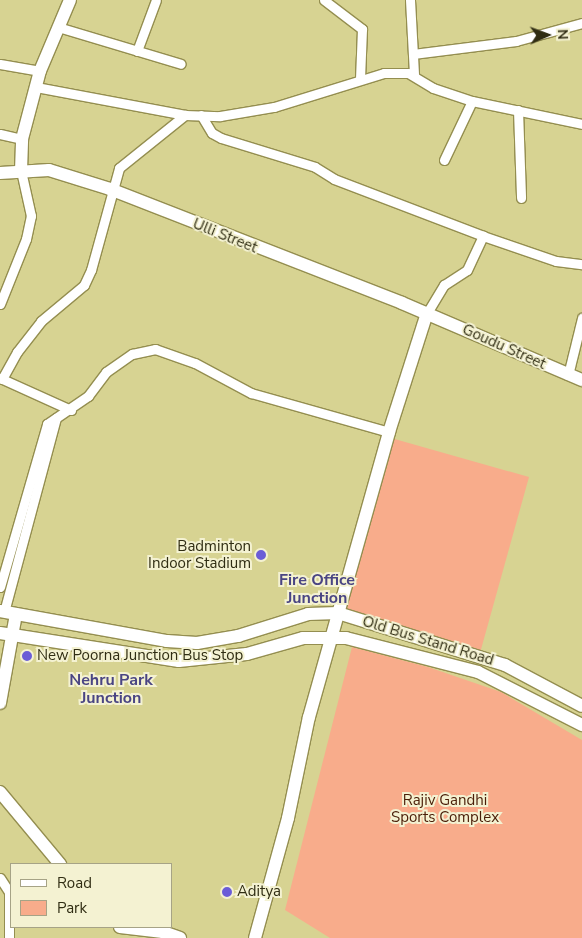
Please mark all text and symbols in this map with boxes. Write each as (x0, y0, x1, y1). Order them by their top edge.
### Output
north arrow (522, 10, 572, 60)
text: N (553, 29, 572, 40)
street label: Ulli Street (190, 215, 260, 257)
street label: Goudu Street (459, 321, 549, 373)
place label: Badminton Indoor Stadium (148, 537, 251, 572)
marker: Badminton Indoor Stadium (255, 549, 267, 561)
district label: Fire Office Junction (279, 570, 355, 608)
street label: Old Bus Stand Road (360, 612, 496, 670)
place label: New Poorna Junction Bus Stop (37, 647, 243, 665)
marker: New Poorna Junction Bus Stop (21, 650, 33, 662)
district label: Nehru Park Junction (69, 670, 153, 708)
park label: Rajiv Gandhi Sports Complex (391, 791, 499, 826)
legend (10, 863, 172, 928)
text: Road (57, 873, 92, 893)
place label: Aditya (237, 883, 281, 901)
marker: Aditya (221, 886, 233, 898)
text: Park (57, 898, 87, 918)

